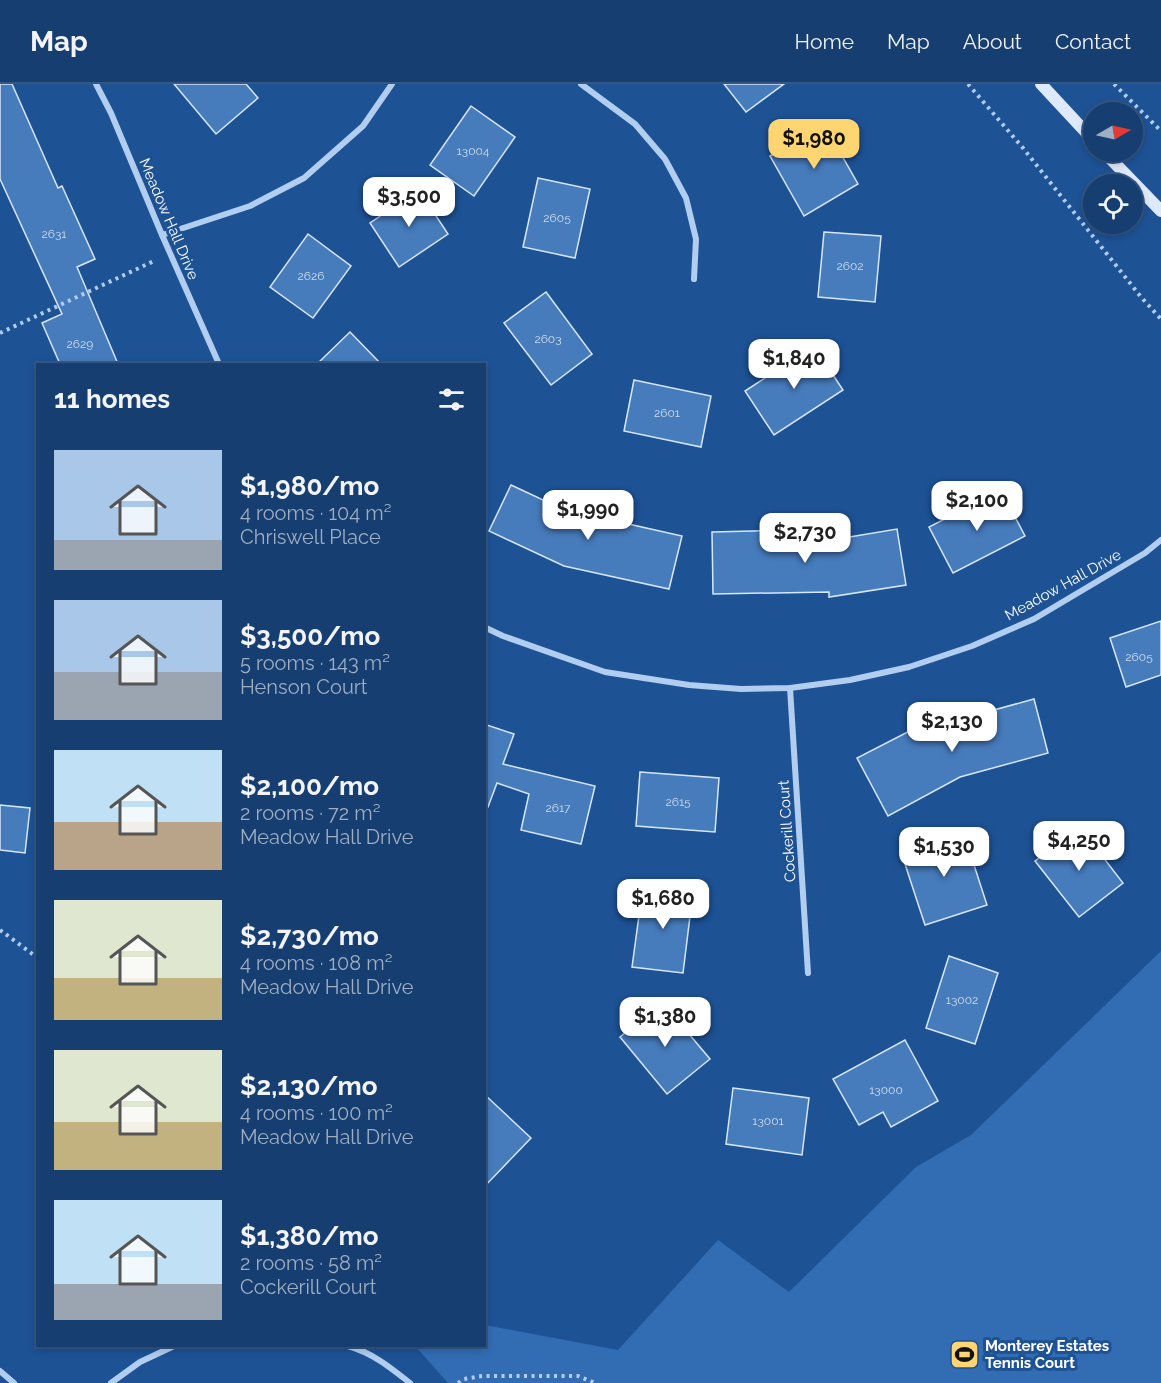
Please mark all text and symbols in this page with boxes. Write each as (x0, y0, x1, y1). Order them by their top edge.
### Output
text: Map (30, 25, 88, 58)
text: Home (795, 29, 854, 54)
text: Map (887, 29, 930, 54)
text: About (963, 29, 1022, 54)
text: Contact (1055, 29, 1131, 54)
north arrow (1083, 102, 1143, 162)
map controls (1083, 102, 1143, 234)
pin: $1,980 (765, 119, 863, 170)
text: $1,980 (782, 126, 846, 150)
house number: 13004 (457, 144, 490, 158)
street label: Meadow Hall Drive (135, 156, 203, 283)
button: locate (1083, 174, 1143, 234)
pin: $3,500 (360, 177, 458, 228)
text: $3,500 (377, 184, 441, 208)
house number: 2605 (543, 211, 571, 225)
house number: 2631 (41, 227, 67, 241)
house number: 2602 (836, 259, 864, 273)
house number: 2626 (298, 269, 324, 283)
house number: 2603 (534, 332, 562, 346)
house number: 2629 (67, 337, 93, 351)
pin: $1,840 (745, 339, 843, 390)
text: $1,840 (763, 346, 825, 370)
icon: filters (435, 383, 468, 416)
text: 11 homes (54, 384, 170, 414)
house number: 2601 (654, 406, 680, 420)
text: $1,980/mo (240, 471, 379, 501)
icon: home (102, 474, 174, 546)
pin: $2,100 (928, 481, 1026, 532)
text: $2,100 (945, 488, 1009, 512)
pin: $1,990 (539, 490, 637, 541)
text: $1,990 (556, 497, 620, 521)
text: 4 rooms · 104 m² (240, 501, 392, 525)
pin: $2,730 (756, 513, 854, 564)
text: $2,730 (774, 520, 836, 544)
text: Chriswell Place (240, 525, 381, 549)
street label: Meadow Hall Drive (1002, 546, 1124, 624)
text: $3,500/mo (240, 621, 380, 651)
icon: home (102, 624, 174, 696)
house number: 2605 (1125, 650, 1153, 664)
text: 5 rooms · 143 m² (240, 651, 390, 675)
text: Henson Court (240, 675, 368, 699)
pin: $2,130 (903, 702, 1001, 753)
text: $2,130 (921, 709, 983, 733)
text: $2,100/mo (240, 771, 379, 801)
icon: home (102, 774, 174, 846)
street label: Cockerill Court (774, 779, 800, 883)
house number: 2615 (665, 795, 691, 809)
text: 2 rooms · 72 m² (240, 801, 380, 825)
house number: 2617 (546, 801, 571, 815)
pin: $4,250 (1030, 821, 1128, 872)
text: Meadow Hall Drive (240, 825, 413, 849)
pin: $1,530 (895, 827, 993, 878)
text: $4,250 (1047, 828, 1111, 852)
text: $1,530 (913, 834, 975, 858)
pin: $1,680 (614, 879, 712, 930)
text: $1,680 (631, 886, 695, 910)
text: $2,730/mo (240, 921, 379, 951)
icon: home (102, 924, 174, 996)
text: 4 rooms · 108 m² (240, 951, 392, 975)
text: Meadow Hall Drive (240, 975, 413, 999)
house number: 13002 (946, 993, 978, 1007)
pin: $1,380 (616, 997, 714, 1048)
text: $1,380 (634, 1004, 696, 1028)
text: $2,130/mo (240, 1071, 378, 1101)
icon: home (102, 1074, 174, 1146)
house number: 13000 (869, 1083, 903, 1097)
text: 4 rooms · 100 m² (240, 1101, 393, 1125)
house number: 13001 (752, 1114, 784, 1128)
text: Meadow Hall Drive (240, 1125, 413, 1149)
text: $1,380/mo (240, 1221, 379, 1251)
icon: home (102, 1224, 174, 1296)
text: 2 rooms · 58 m² (240, 1251, 382, 1275)
text: Cockerill Court (240, 1275, 376, 1299)
place label: Monterey Estates Tennis Court (985, 1337, 1109, 1372)
sports icon: Monterey Estates Tennis Court (948, 1339, 980, 1371)

